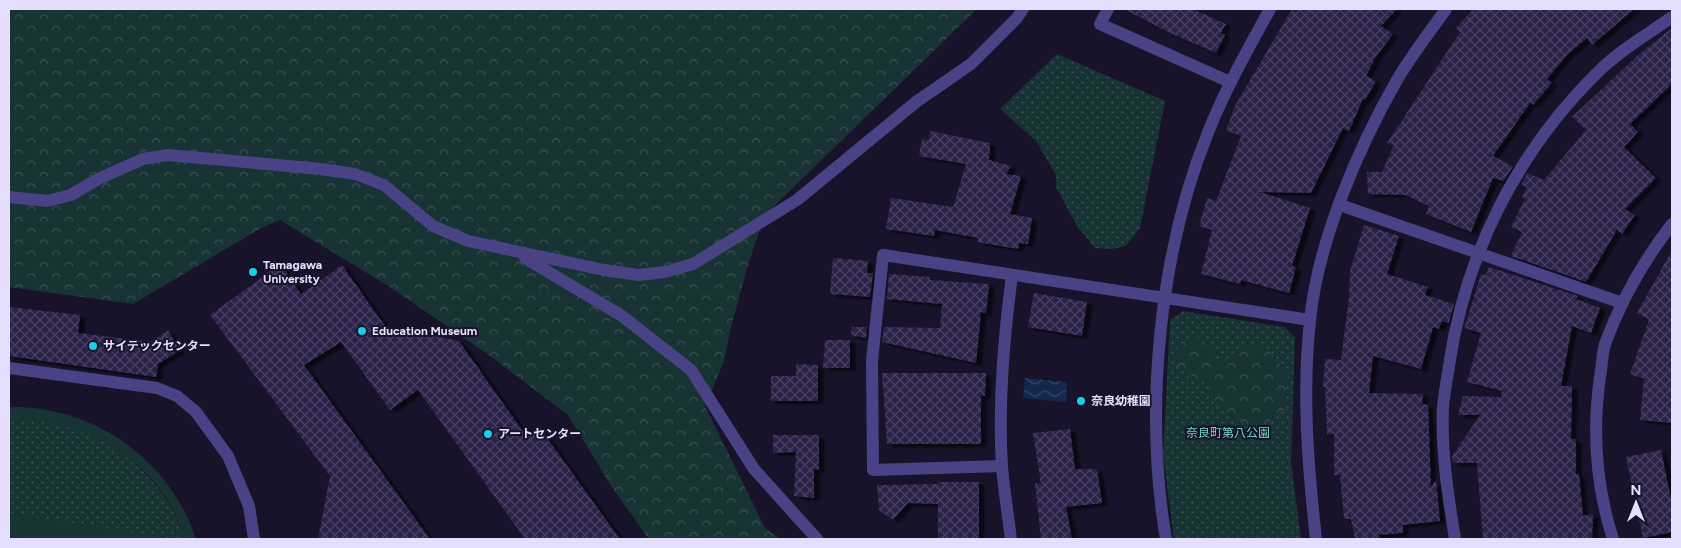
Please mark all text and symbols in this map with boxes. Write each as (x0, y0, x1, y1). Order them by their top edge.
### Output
place label: Tamagawa University (263, 258, 322, 286)
marker: Tamagawa University (247, 266, 259, 278)
place label: Education Museum (372, 324, 477, 338)
marker: Education Museum (356, 325, 368, 337)
place label: サイテックセンター (103, 339, 211, 353)
marker: サイテックセンター (87, 340, 99, 352)
place label: 奈良幼稚園 (1091, 394, 1151, 408)
marker: 奈良幼稚園 (1075, 395, 1087, 407)
park label: 奈良町第八公園 (1186, 426, 1270, 440)
place label: アートセンター (498, 427, 581, 441)
marker: アートセンター (482, 428, 494, 440)
north arrow (1611, 478, 1661, 528)
text: N (1631, 482, 1641, 499)

